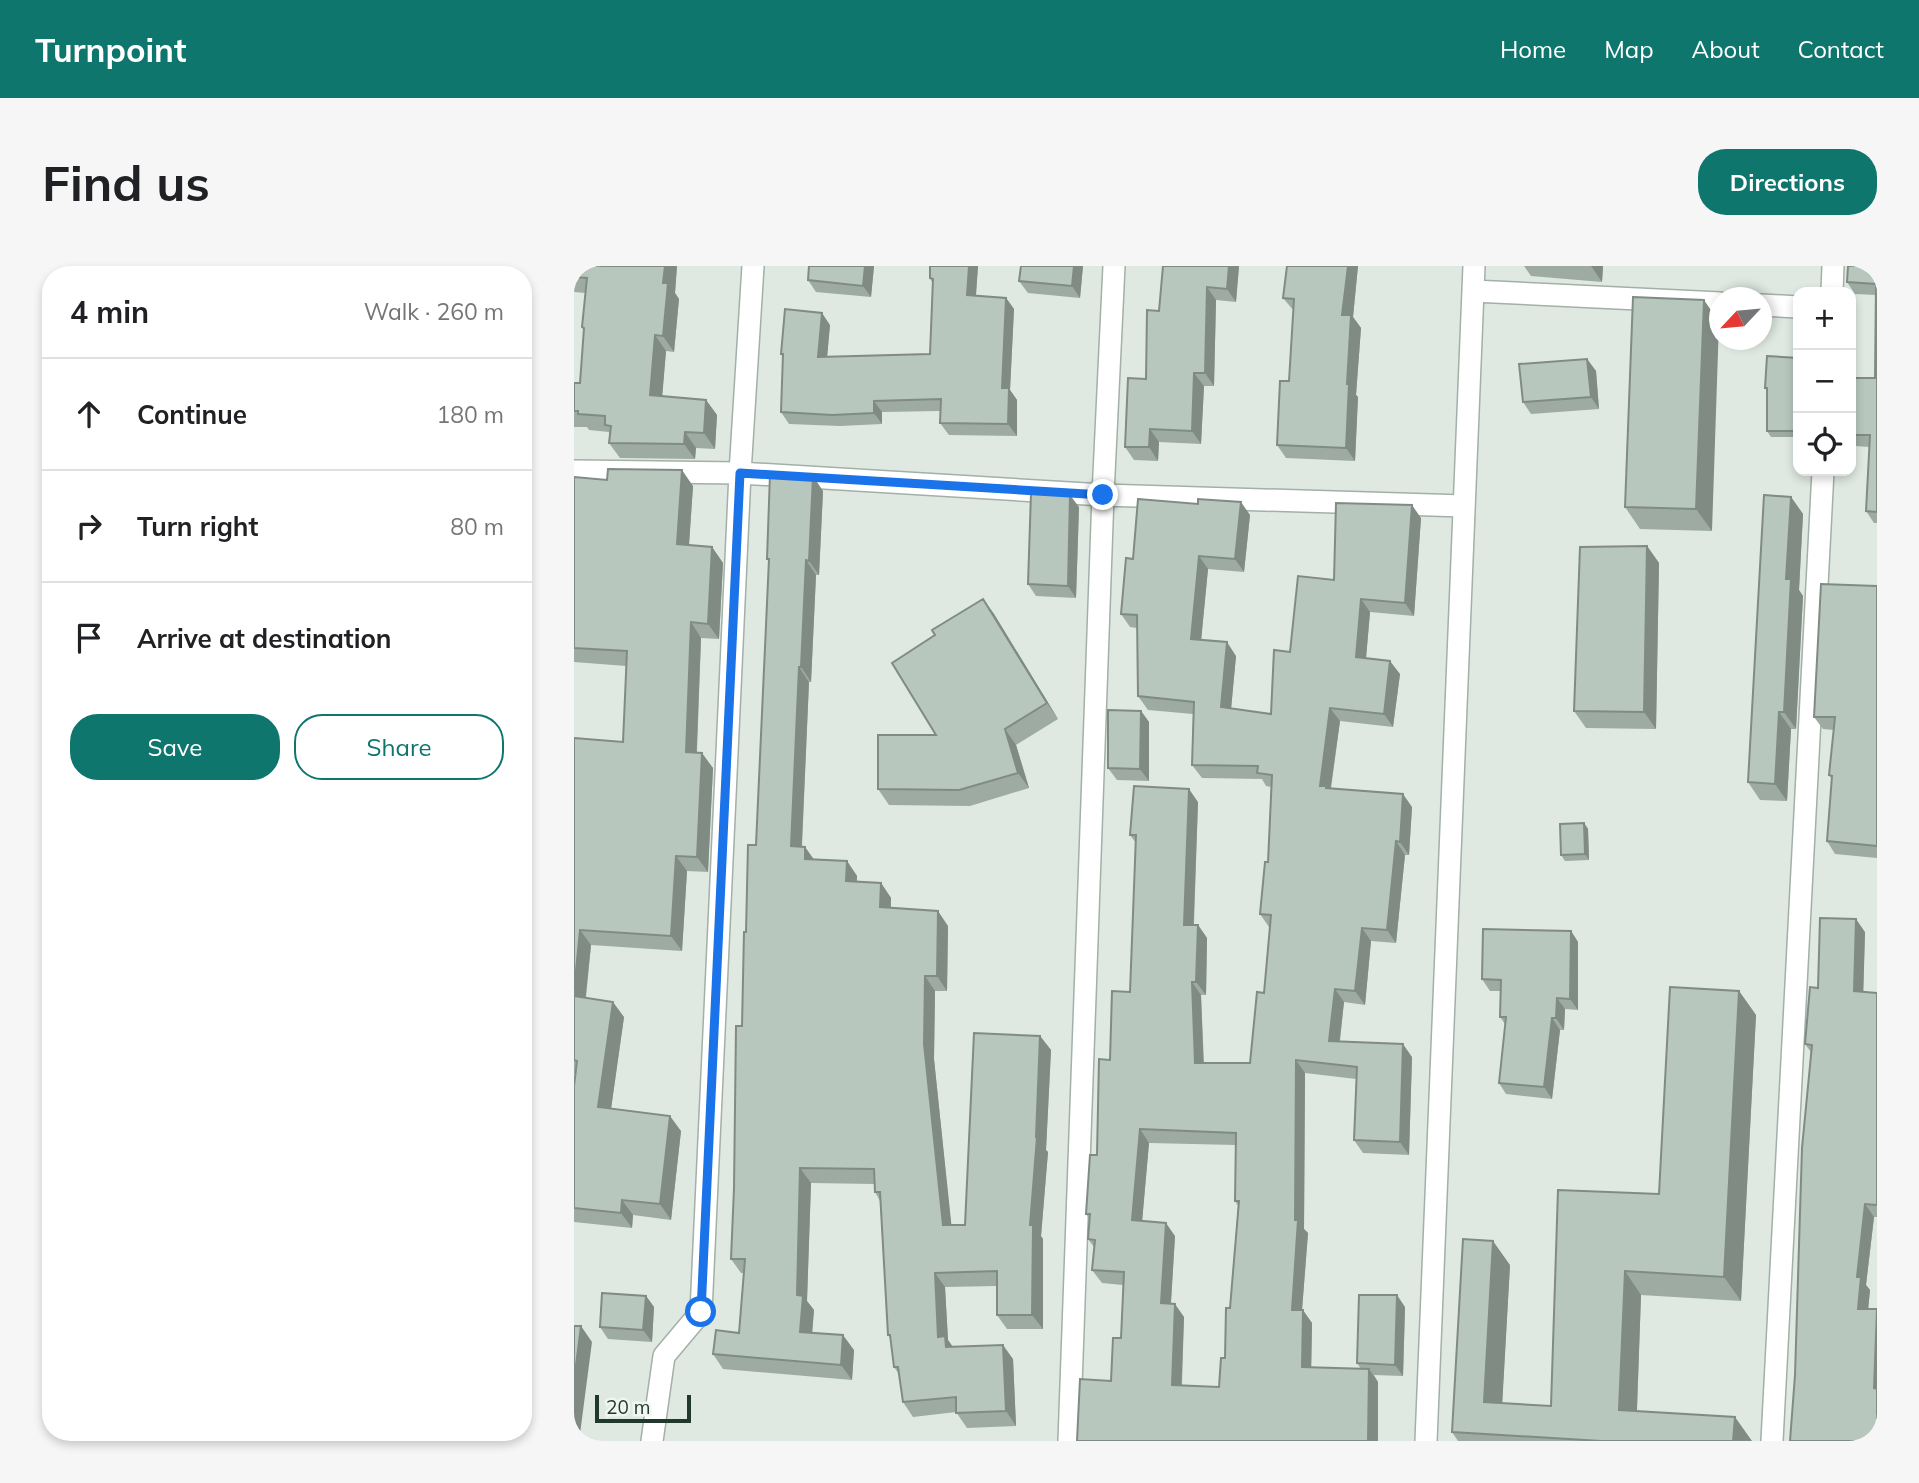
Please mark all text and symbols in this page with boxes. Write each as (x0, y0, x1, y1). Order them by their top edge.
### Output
text: Turnpoint (35, 29, 187, 70)
text: Home (1500, 34, 1566, 64)
text: Map (1604, 34, 1654, 64)
text: About (1692, 34, 1760, 64)
text: Contact (1798, 34, 1884, 64)
button: Directions (1698, 149, 1877, 215)
text: Find us (42, 152, 210, 213)
north arrow (1709, 287, 1772, 350)
map controls (1793, 287, 1856, 476)
button: + (1793, 287, 1856, 350)
text: 4 min (70, 293, 149, 331)
text: Walk · 260 m (364, 297, 504, 326)
button: − (1793, 350, 1856, 413)
icon: ahead (70, 395, 108, 433)
text: Continue (137, 398, 247, 431)
text: 180 m (436, 400, 504, 429)
button: locate (1793, 413, 1856, 476)
route end (1087, 479, 1118, 510)
icon: right (70, 507, 108, 545)
text: Turn right (137, 510, 258, 543)
text: 80 m (450, 512, 504, 541)
icon: arrive (70, 619, 108, 657)
text: Arrive at destination (137, 622, 392, 655)
button: Save (70, 714, 280, 780)
button: Share (294, 714, 504, 780)
route start (685, 1296, 716, 1327)
scale bar (595, 1392, 691, 1424)
text: 20 m (606, 1395, 650, 1419)

